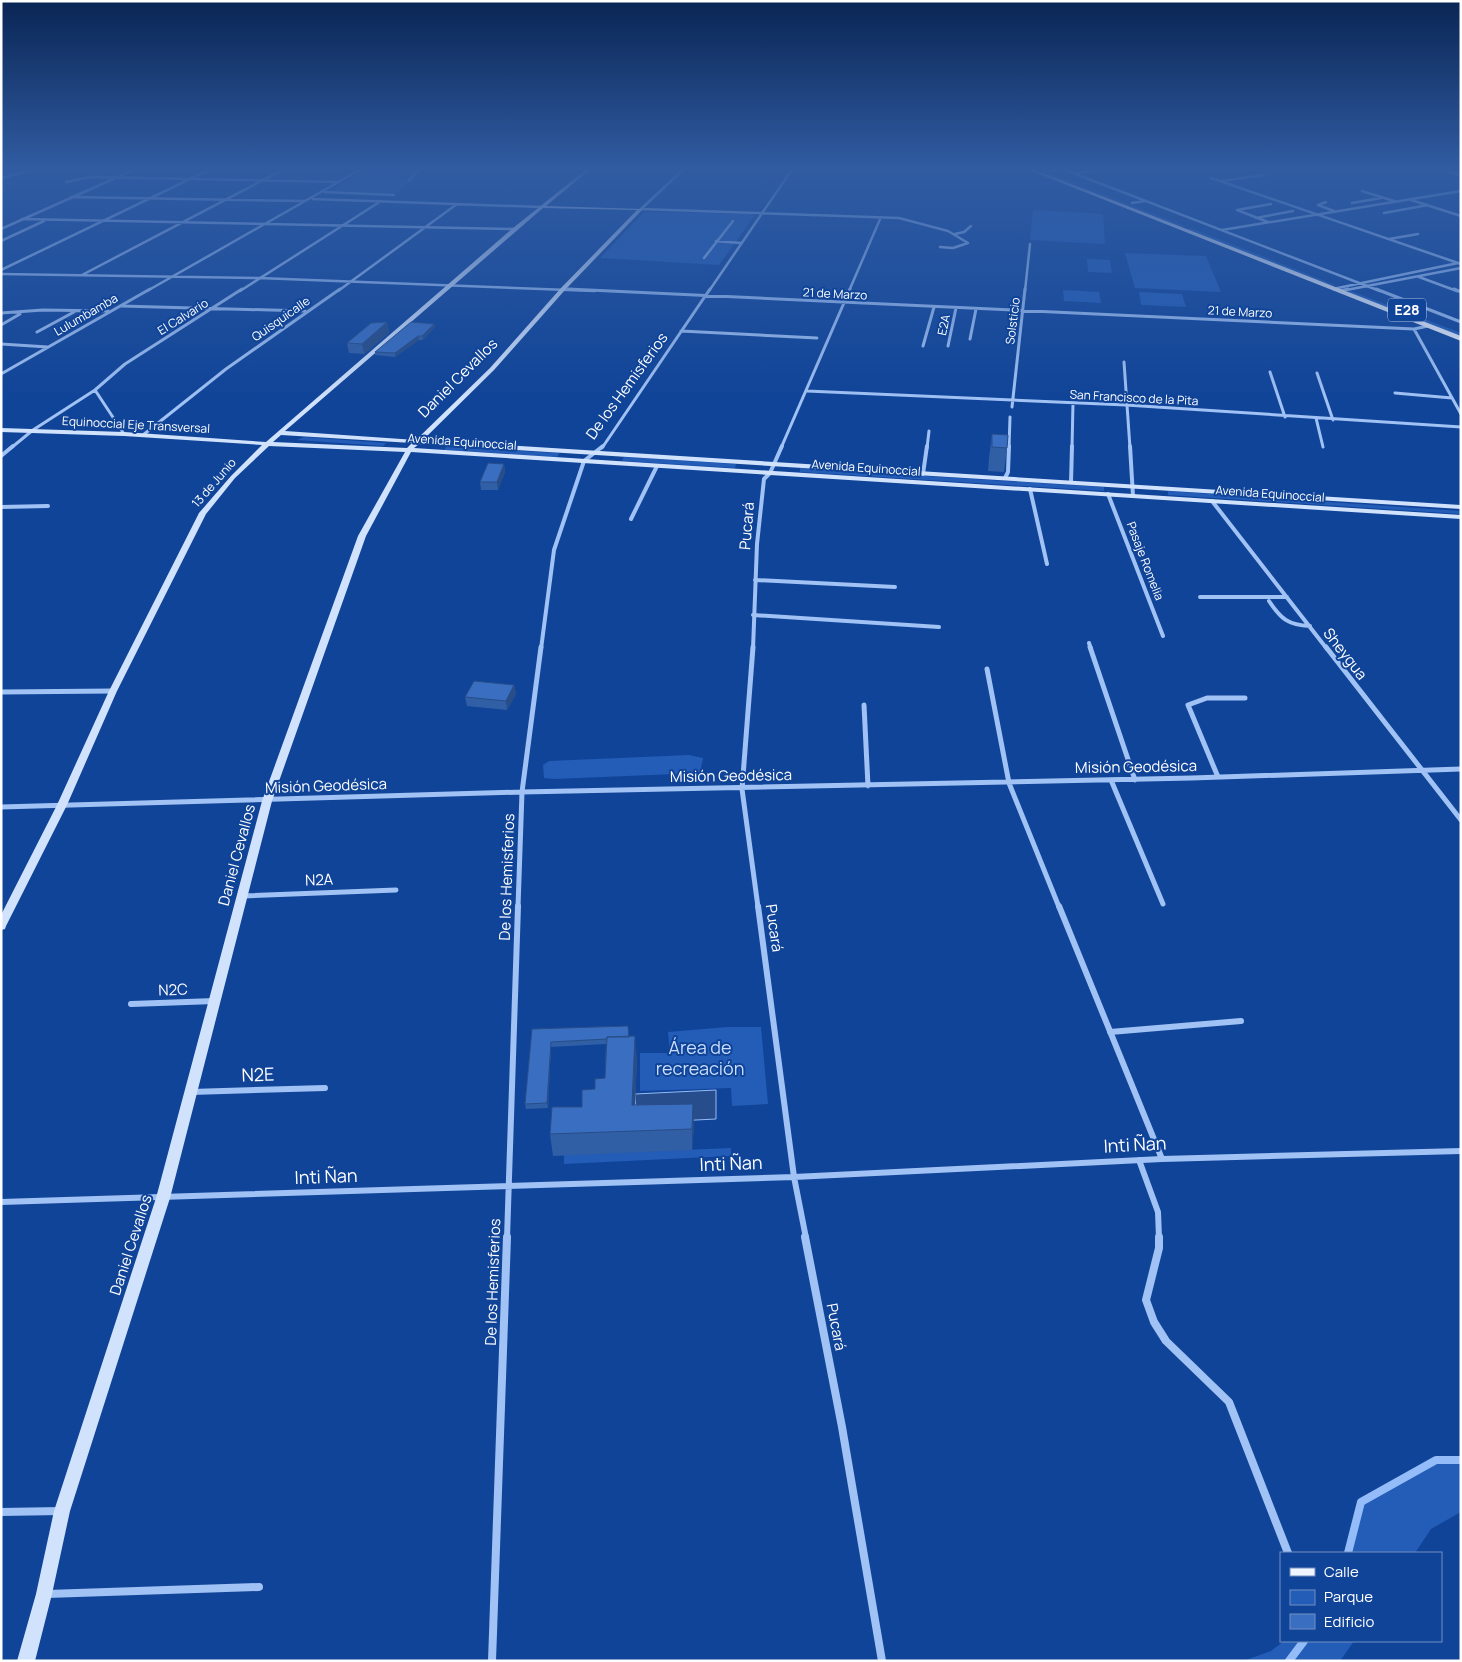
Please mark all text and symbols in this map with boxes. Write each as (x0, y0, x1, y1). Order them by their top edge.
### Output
street label: 21 de Marzo (802, 283, 868, 304)
street label: Lulumbamba (51, 289, 121, 340)
street label: Quisquicalle (248, 292, 313, 345)
street label: El Calvario (154, 294, 211, 339)
street label: Solsticio (1001, 296, 1024, 346)
road number: E28 (1388, 298, 1426, 322)
street label: 21 de Marzo (1207, 301, 1273, 322)
street label: E2A (933, 312, 954, 337)
street label: De los Hemisferios (581, 328, 673, 443)
street label: Daniel Cevallos (413, 333, 502, 422)
street label: San Francisco de la Pita (1069, 386, 1199, 409)
street label: Equinoccial Eje Transversal (62, 412, 210, 437)
street label: Avenida Equinoccial (407, 429, 517, 454)
street label: 13 de Junio (188, 454, 240, 511)
street label: Avenida Equinoccial (811, 455, 921, 480)
street label: Avenida Equinoccial (1215, 481, 1325, 506)
street label: Pucará (734, 501, 759, 551)
street label: Pasaje Romelia (1123, 519, 1168, 603)
street label: Sheygua (1318, 623, 1372, 684)
street label: Misión Geodésica (1075, 755, 1197, 778)
street label: Misión Geodésica (670, 764, 792, 787)
street label: Misión Geodésica (265, 773, 387, 798)
street label: Daniel Cevallos (213, 802, 260, 908)
street label: De los Hemisferios (494, 813, 519, 941)
street label: N2A (305, 869, 334, 890)
street label: Pucará (761, 903, 788, 953)
street label: N2C (158, 978, 188, 1001)
park label: Área de recreación (656, 1035, 744, 1080)
street label: N2E (241, 1061, 275, 1087)
street label: Inti Ñan (1103, 1130, 1167, 1158)
street label: Inti Ñan (699, 1150, 763, 1176)
street label: Inti Ñan (294, 1163, 358, 1189)
street label: Daniel Cevallos (104, 1192, 157, 1298)
street label: De los Hemisferios (480, 1218, 505, 1346)
street label: Pucará (822, 1301, 851, 1352)
legend (1280, 1552, 1442, 1642)
text: Calle (1324, 1561, 1359, 1582)
text: Parque (1324, 1586, 1373, 1607)
text: Edificio (1324, 1611, 1375, 1632)

